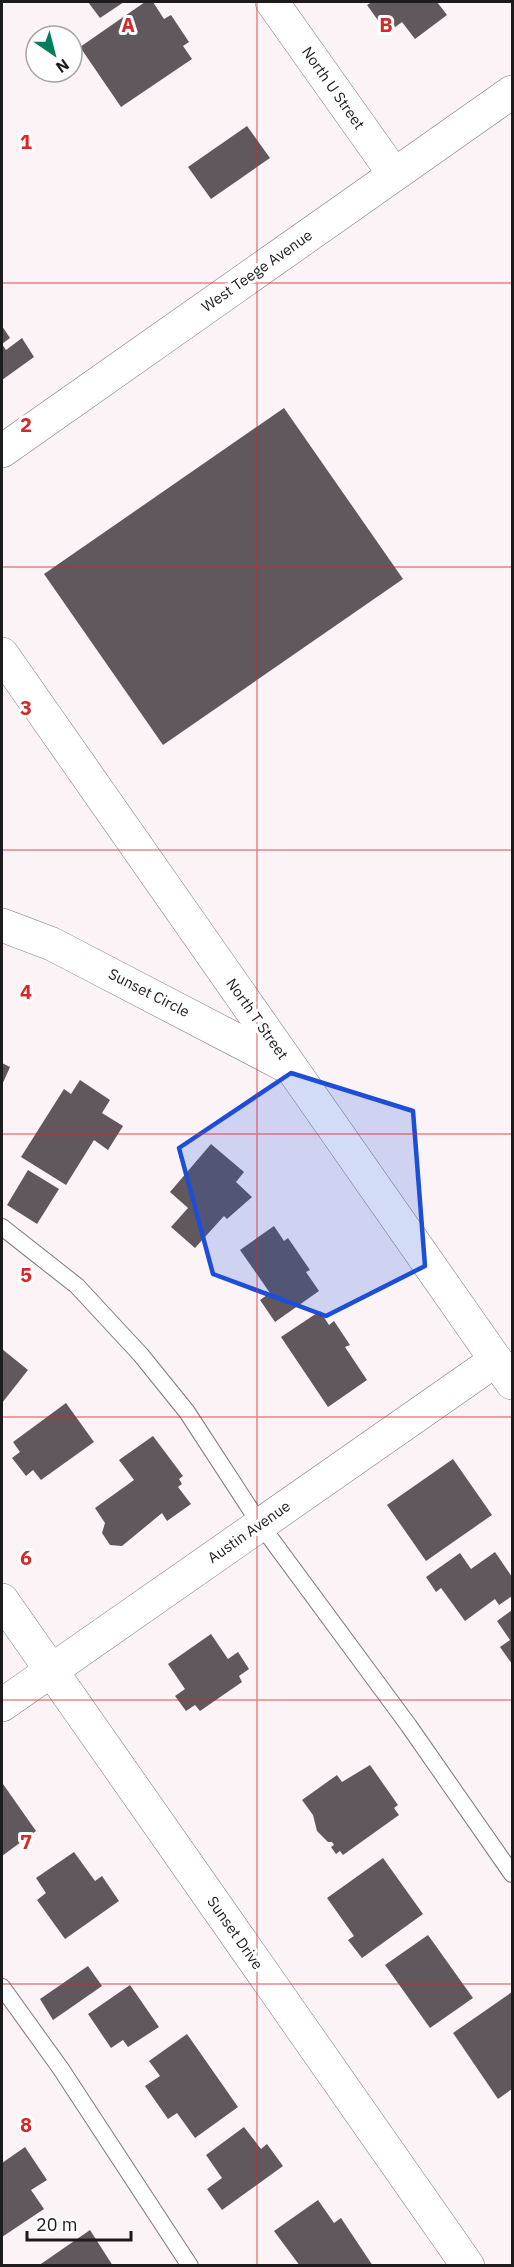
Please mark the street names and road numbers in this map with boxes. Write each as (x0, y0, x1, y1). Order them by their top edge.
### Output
street label: North U Street (298, 43, 369, 133)
street label: West Teege Avenue (198, 225, 316, 316)
street label: Sunset Circle (106, 964, 193, 1021)
street label: North T Street (222, 974, 292, 1063)
street label: Austin Avenue (204, 1496, 294, 1567)
street label: Sunset Drive (203, 1892, 268, 1973)

